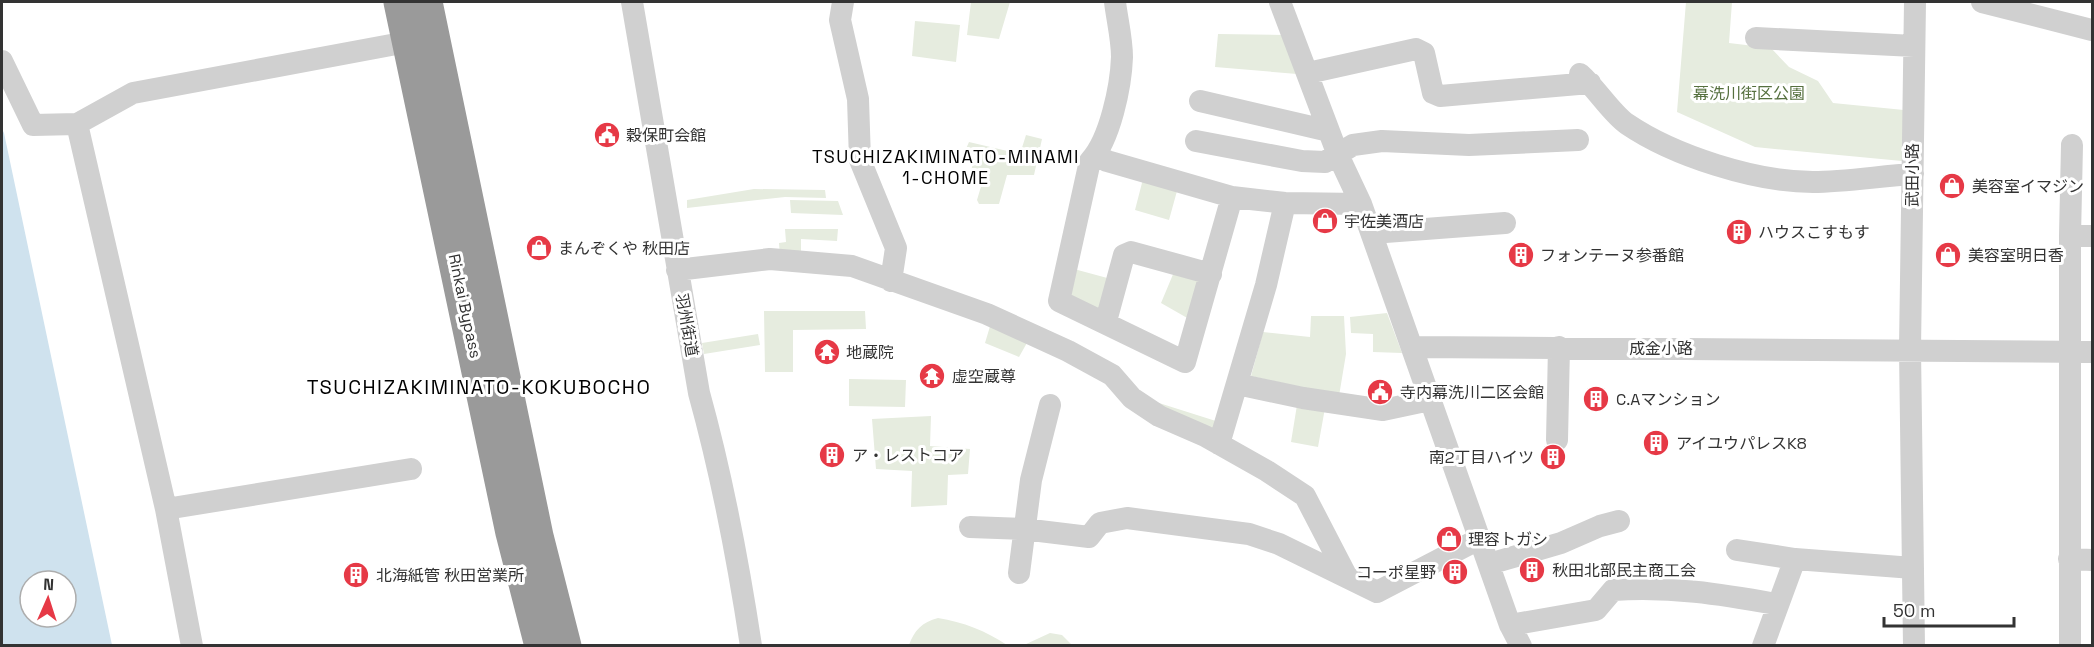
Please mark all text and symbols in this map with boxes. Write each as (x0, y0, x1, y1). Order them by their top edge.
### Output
park label: 幕洗川街区公園 (1693, 83, 1805, 104)
public building icon: 穀保町会館 (592, 120, 622, 150)
place label: 穀保町会館 (626, 125, 706, 146)
street label: 武田小路 (1902, 143, 1923, 207)
district label: TSUCHIZAKIMINATO-MINAMI 1-CHOME (812, 145, 1080, 189)
shop icon: 美容室イマジン (1937, 171, 1967, 201)
place label: 美容室イマジン (1972, 176, 2084, 197)
shop icon: 宇佐美酒店 (1310, 206, 1340, 236)
place label: 宇佐美酒店 (1344, 211, 1424, 232)
building icon: ハウスこすもす (1724, 217, 1754, 247)
place label: ハウスこすもす (1758, 222, 1870, 243)
shop icon: まんぞくや 秋田店 (524, 233, 554, 263)
place label: まんぞくや 秋田店 (558, 238, 690, 259)
building icon: フォンテーヌ参番館 (1506, 240, 1536, 270)
shop icon: 美容室明日香 (1933, 240, 1963, 270)
place label: フォンテーヌ参番館 (1540, 245, 1684, 266)
place label: 美容室明日香 (1968, 245, 2064, 266)
street label: Rinkai Bypass (444, 252, 486, 360)
street label: 羽州街道 (671, 292, 703, 358)
temple icon: 地蔵院 (812, 337, 842, 367)
street label: 成金小路 (1629, 338, 1693, 359)
place label: 地蔵院 (846, 342, 894, 363)
temple icon: 虚空蔵尊 (917, 361, 947, 391)
place label: 虚空蔵尊 (952, 366, 1016, 387)
district label: TSUCHIZAKIMINATO-KOKUBOCHO (307, 374, 651, 400)
public building icon: 寺内幕洗川二区会館 (1365, 377, 1395, 407)
place label: 寺内幕洗川二区会館 (1400, 382, 1544, 403)
building icon: C.Aマンション (1581, 384, 1611, 414)
place label: C.Aマンション (1616, 389, 1720, 410)
building icon: アイユウパレスK8 (1641, 428, 1671, 458)
place label: アイユウパレスK8 (1676, 433, 1807, 454)
building icon: ア・レストコア (817, 440, 847, 470)
building icon: 南2丁目ハイツ (1538, 442, 1568, 472)
place label: ア・レストコア (852, 445, 964, 466)
place label: 南2丁目ハイツ (1429, 447, 1534, 468)
shop icon: 理容トガシ (1434, 524, 1464, 554)
place label: 理容トガシ (1468, 529, 1548, 550)
building icon: 秋田北部民主商工会 (1517, 555, 1547, 585)
building icon: コーポ星野 (1440, 557, 1470, 587)
building icon: 北海紙管 秋田営業所 (341, 560, 371, 590)
place label: 秋田北部民主商工会 (1552, 560, 1696, 581)
place label: コーポ星野 (1356, 562, 1436, 583)
place label: 北海紙管 秋田営業所 (376, 565, 524, 586)
north arrow (18, 569, 78, 629)
text: N (43, 574, 55, 595)
scale bar (1884, 590, 2014, 628)
text: 50 m (1893, 599, 1935, 622)

